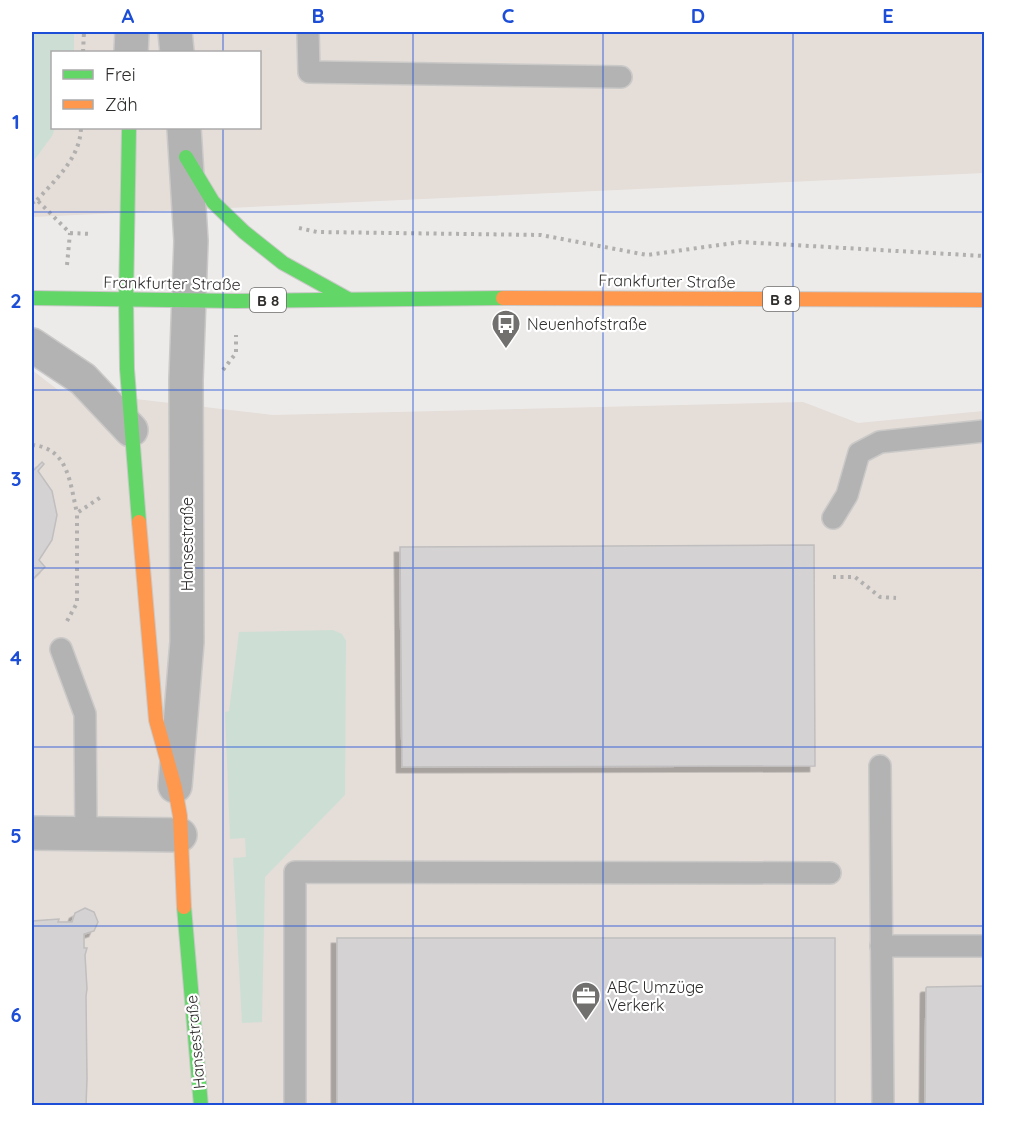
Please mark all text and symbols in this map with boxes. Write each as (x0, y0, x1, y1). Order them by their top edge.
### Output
text: A (122, 3, 135, 28)
text: B (311, 3, 325, 28)
text: C (502, 3, 515, 28)
text: D (691, 3, 705, 28)
text: E (882, 3, 894, 28)
legend (51, 51, 261, 129)
text: Frei (105, 63, 136, 86)
text: Zäh (105, 93, 138, 116)
text: 1 (12, 109, 20, 134)
street label: Frankfurter Straße (598, 270, 736, 292)
street label: Frankfurter Straße (103, 272, 241, 294)
road number: B 8 (763, 287, 799, 311)
text: 2 (10, 288, 22, 313)
road number: B 8 (250, 288, 286, 312)
bus stop icon: Neuenhofstraße (490, 308, 522, 350)
place label: Neuenhofstraße (527, 314, 647, 334)
text: 3 (11, 466, 21, 491)
street label: Hansestraße (177, 497, 197, 591)
text: 4 (10, 645, 22, 670)
text: 5 (10, 823, 22, 848)
place label: ABC Umzüge Verkerk (607, 977, 704, 1015)
office icon: ABC Umzüge Verkerk (570, 980, 602, 1022)
street label: Hansestraße (181, 994, 209, 1090)
text: 6 (10, 1002, 22, 1027)

